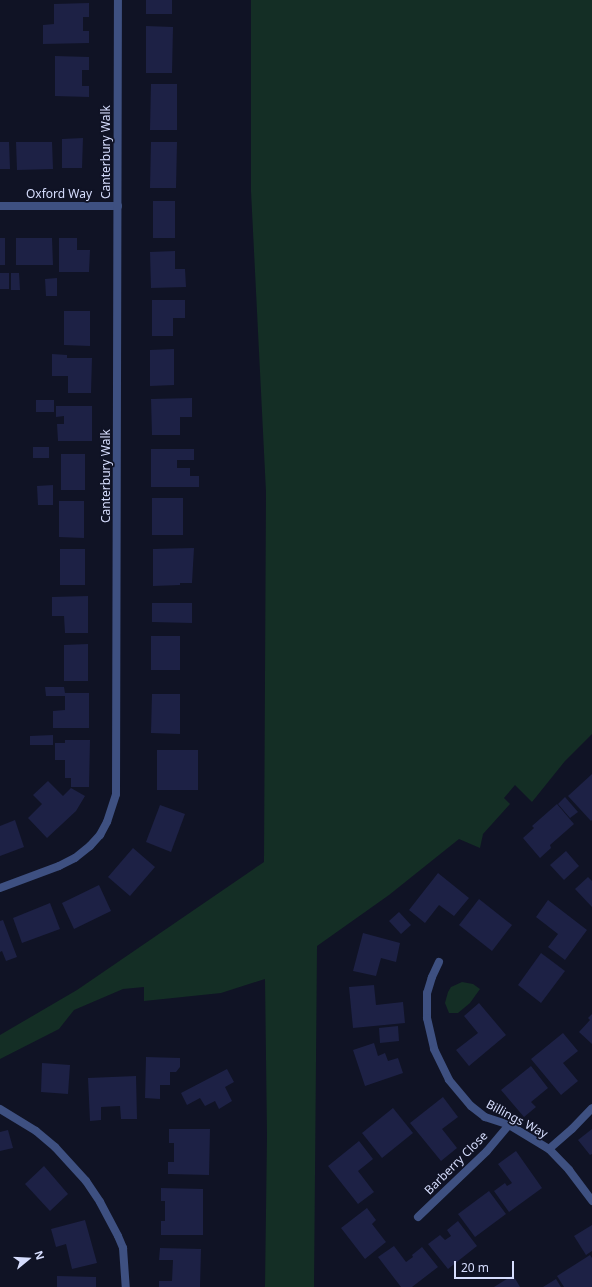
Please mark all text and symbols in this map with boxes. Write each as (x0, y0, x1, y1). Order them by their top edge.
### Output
street label: Canterbury Walk (99, 105, 113, 199)
street label: Oxford Way (26, 187, 92, 201)
street label: Canterbury Walk (99, 429, 113, 523)
street label: Billings Way (484, 1097, 550, 1141)
street label: Barberry Close (421, 1128, 491, 1198)
north arrow (8, 1239, 48, 1279)
text: N (31, 1249, 48, 1262)
scale bar (456, 1253, 516, 1279)
text: 20 m (461, 1259, 489, 1276)

